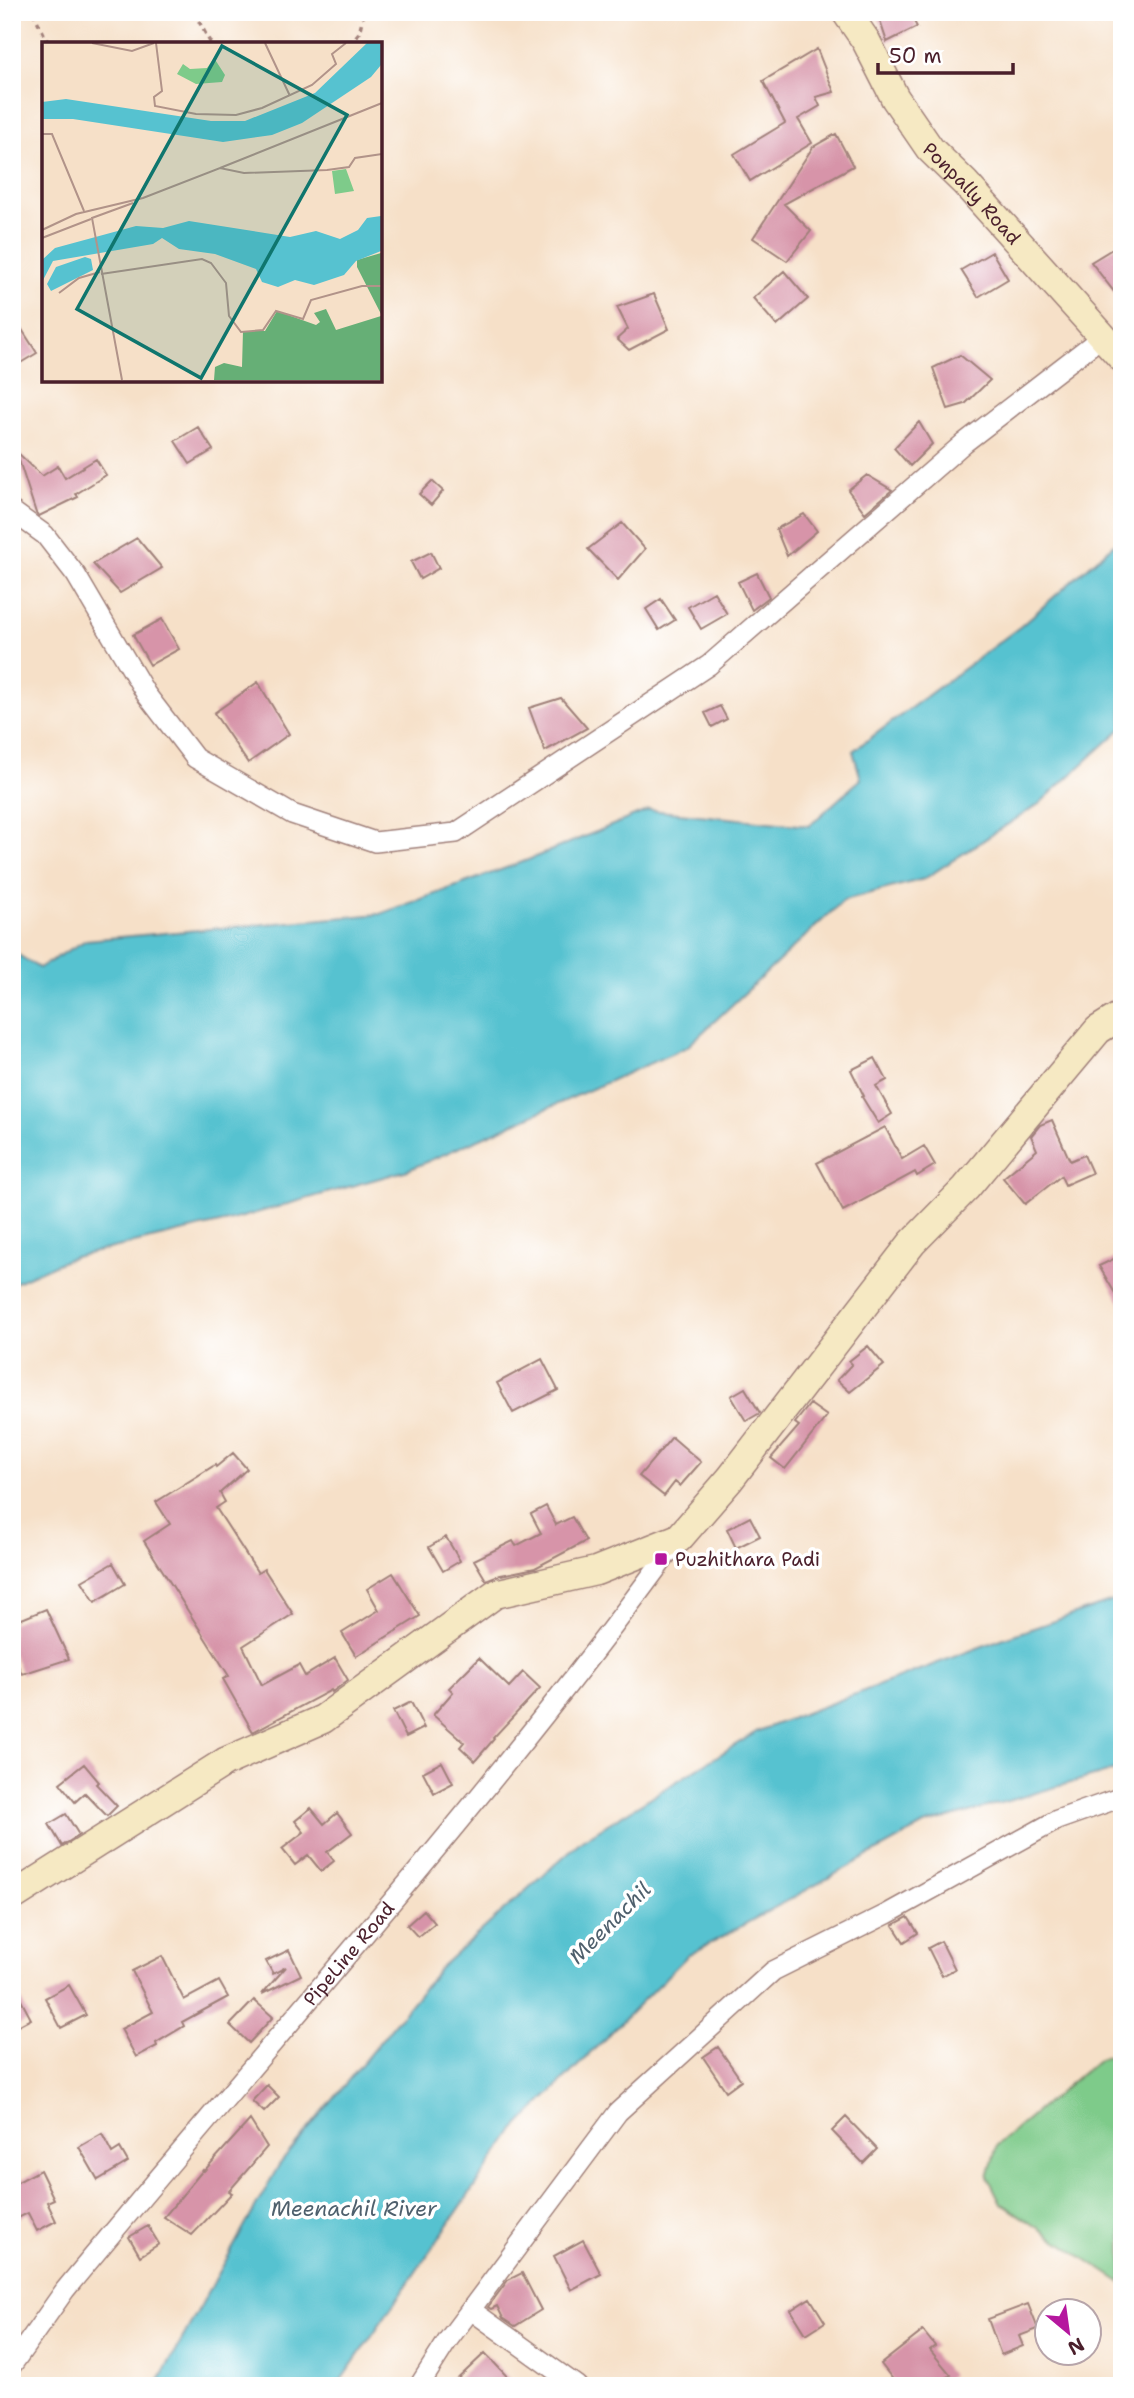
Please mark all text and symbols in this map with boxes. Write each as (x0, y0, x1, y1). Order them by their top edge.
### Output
scale bar (878, 32, 1013, 76)
inset map (42, 42, 382, 382)
text: 50 m (889, 42, 942, 70)
street label: Ponpally Road (918, 136, 1027, 250)
place label: Puzhithara Padi (675, 1547, 820, 1572)
marker: Puzhithara Padi (653, 1551, 669, 1567)
water label: Meenachil (563, 1876, 657, 1970)
street label: PipeLine Road (297, 1896, 400, 2011)
water label: Meenachil River (271, 2195, 438, 2223)
north arrow (1032, 2296, 1102, 2366)
text: N (1063, 2332, 1089, 2361)

